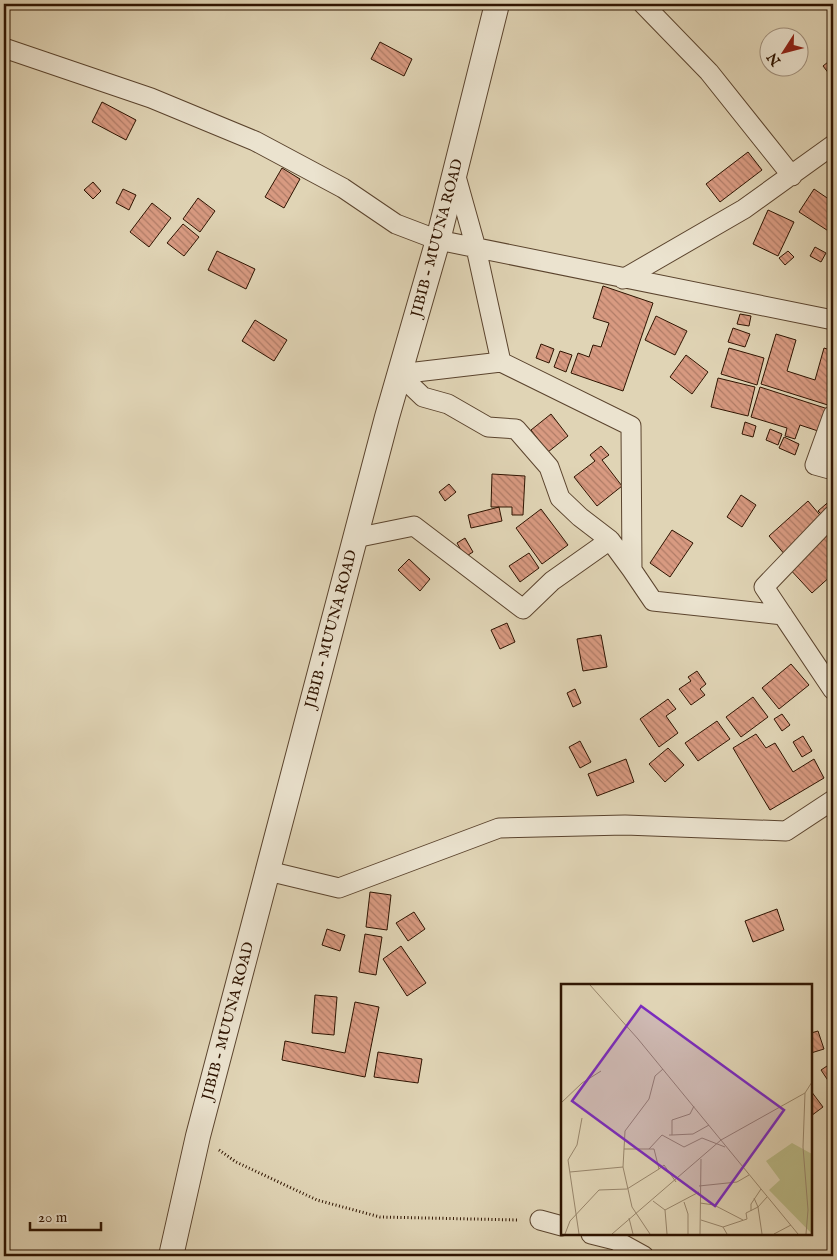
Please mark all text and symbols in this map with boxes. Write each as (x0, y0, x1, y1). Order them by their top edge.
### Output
north arrow (760, 28, 810, 78)
text: N (763, 49, 786, 70)
street label: JIBIB - MUUNA ROAD (406, 157, 467, 321)
street label: JIBIB - MUUNA ROAD (300, 548, 361, 712)
street label: JIBIB - MUUNA ROAD (197, 940, 258, 1104)
inset map (561, 984, 812, 1235)
scale bar (30, 1200, 101, 1232)
text: 20 m (38, 1208, 68, 1227)

